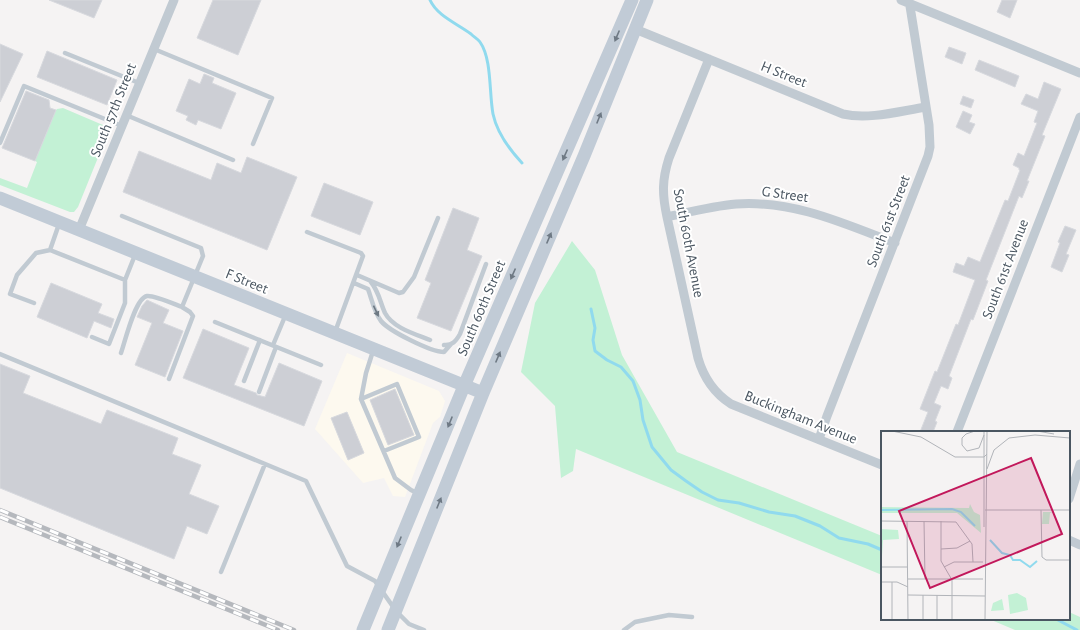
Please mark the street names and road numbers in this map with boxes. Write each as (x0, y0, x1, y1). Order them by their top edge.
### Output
street label: H Street (759, 59, 809, 90)
street label: South 57th Street (88, 61, 139, 159)
street label: South 61st Street (864, 173, 913, 269)
street label: G Street (761, 184, 809, 205)
street label: South 60th Avenue (671, 187, 706, 299)
street label: South 61st Avenue (980, 217, 1031, 321)
street label: South 60th Street (455, 258, 508, 358)
street label: F Street (223, 266, 270, 297)
street label: Buckingham Avenue (742, 388, 859, 447)

